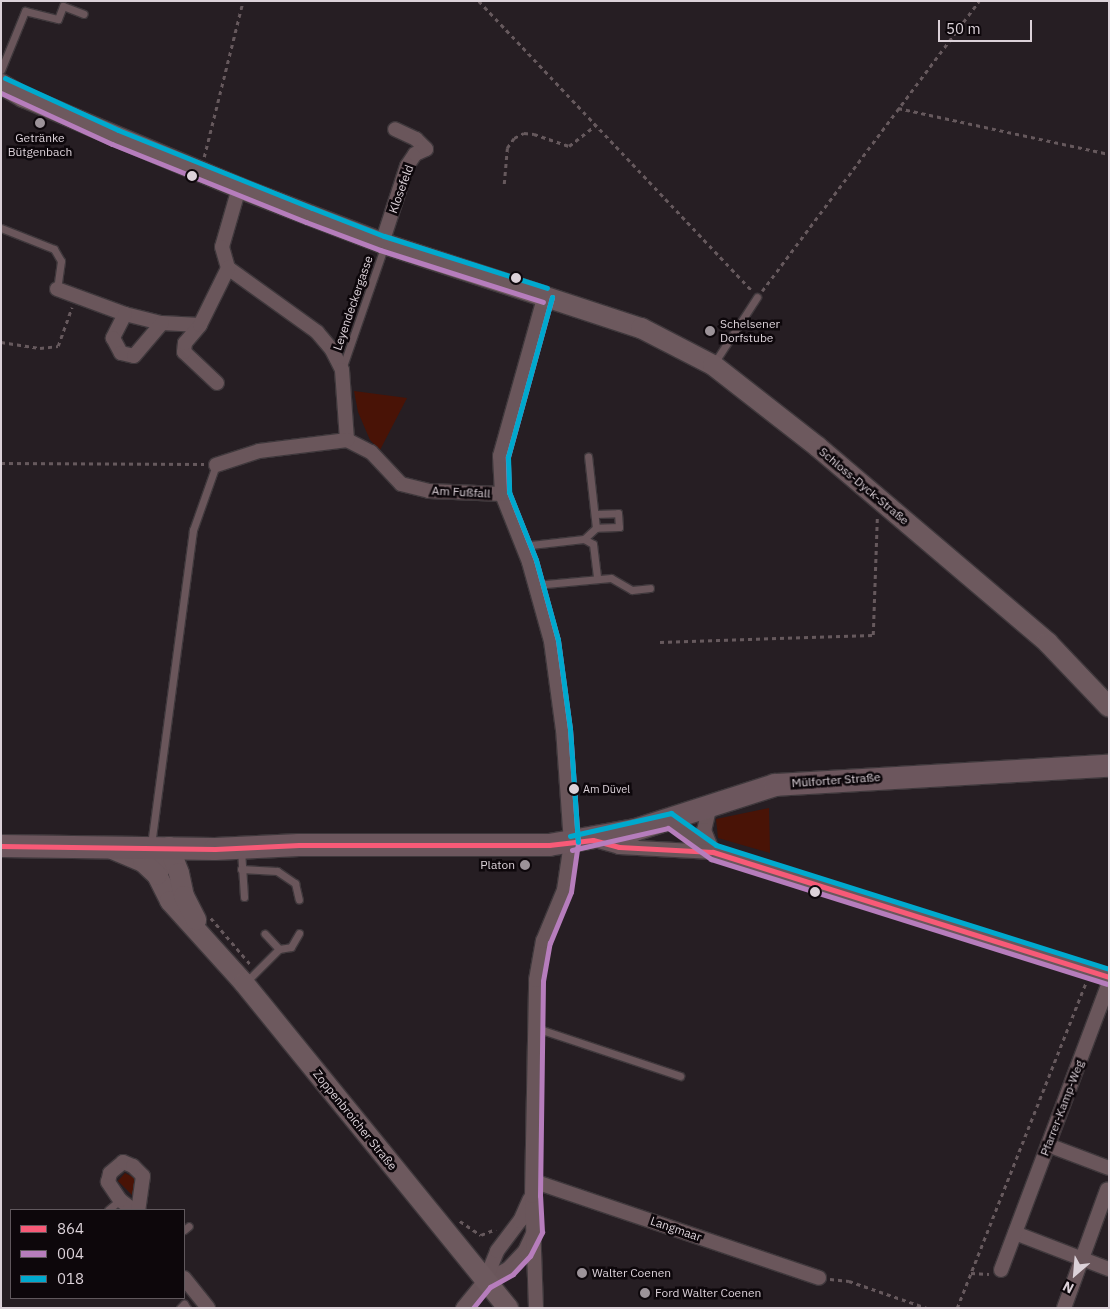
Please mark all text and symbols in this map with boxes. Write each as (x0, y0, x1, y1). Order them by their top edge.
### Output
scale bar (940, 10, 1034, 42)
text: 50 m (946, 19, 981, 38)
marker: Getränke Bütgenbach (34, 117, 46, 129)
place label: Getränke Bütgenbach (8, 131, 72, 159)
street label: Klosefeld (386, 163, 416, 215)
unlabelled marker (187, 171, 197, 181)
street label: Leyendeckergasse (330, 254, 376, 352)
unlabelled marker (511, 273, 521, 283)
place label: Schelsener Dorfstube (720, 317, 780, 345)
marker: Schelsener Dorfstube (704, 325, 716, 337)
street label: Schloss-Dyck-Straße (816, 444, 912, 528)
street label: Am Fußfall (431, 483, 491, 501)
street label: Mülforter Straße (791, 770, 881, 790)
place label: Am Düvel (583, 782, 630, 796)
marker: Am Düvel (569, 784, 579, 794)
place label: Platon (480, 858, 515, 872)
marker: Platon (519, 859, 531, 871)
unlabelled marker (810, 887, 820, 897)
street label: Pfarrer-Kamp-Weg (1037, 1058, 1087, 1158)
street label: Zoppenbroicher Straße (310, 1067, 400, 1173)
legend (10, 1209, 185, 1299)
street label: Langmaar (648, 1214, 704, 1244)
text: 864 (57, 1219, 84, 1238)
text: 004 (57, 1244, 84, 1263)
north arrow (1050, 1249, 1100, 1299)
place label: Walter Coenen (592, 1266, 671, 1280)
marker: Walter Coenen (576, 1267, 588, 1279)
text: 018 (57, 1269, 84, 1288)
text: N (1060, 1277, 1077, 1298)
place label: Ford Walter Coenen (655, 1286, 761, 1300)
marker: Ford Walter Coenen (639, 1287, 651, 1299)

